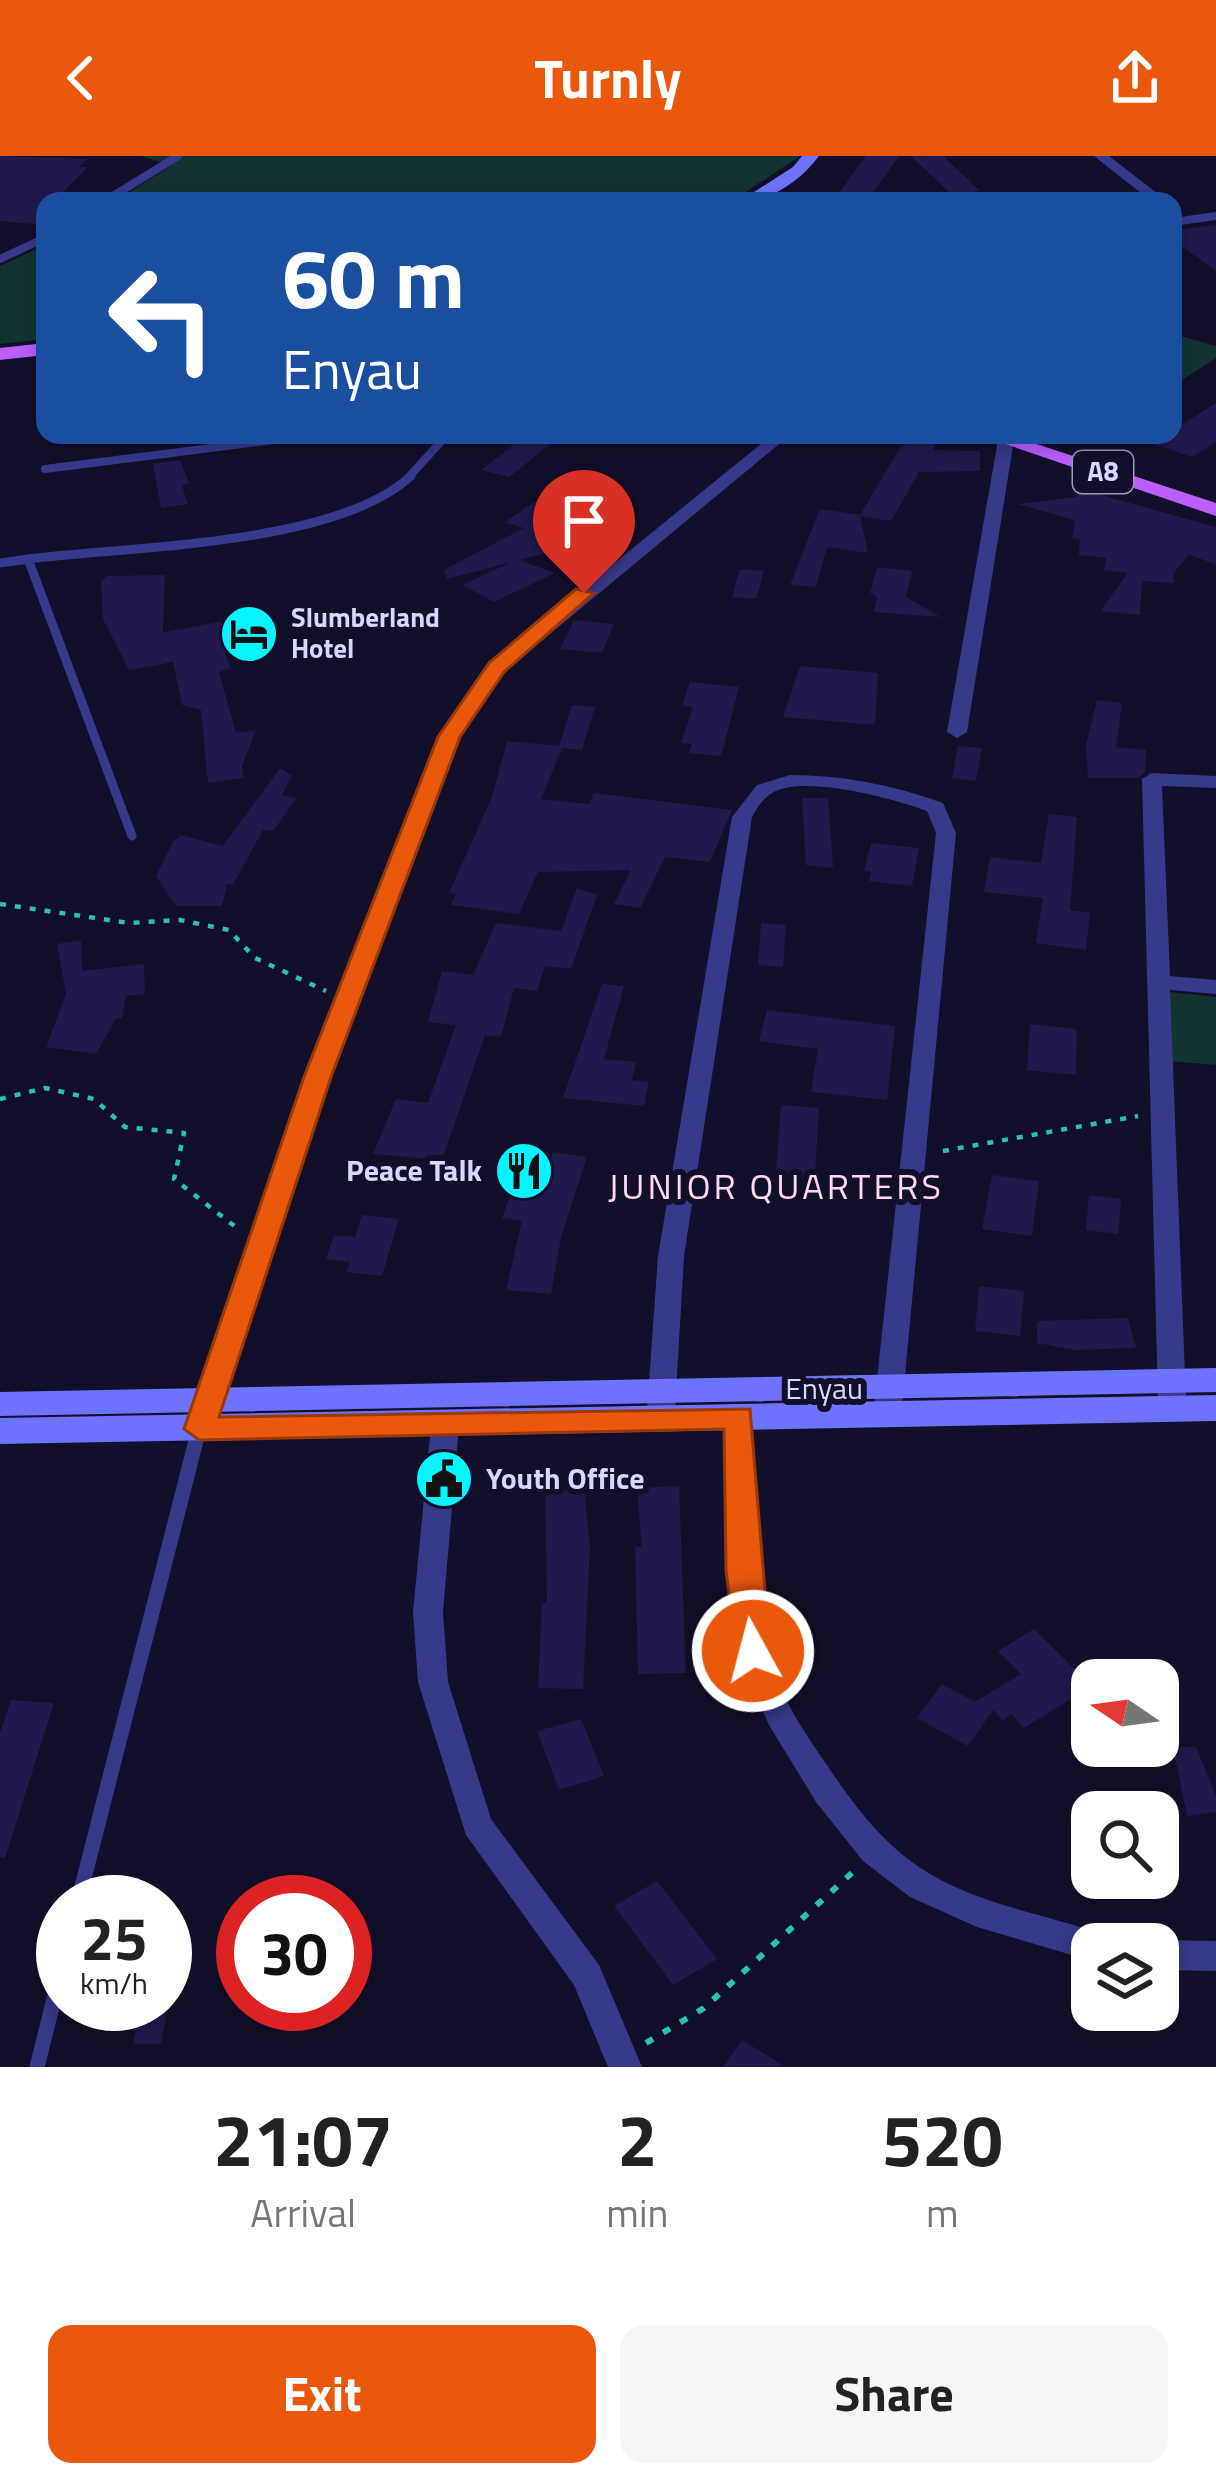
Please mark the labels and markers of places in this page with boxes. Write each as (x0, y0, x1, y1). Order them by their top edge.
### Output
pin (533, 470, 635, 593)
place label: Slumberland Hotel (291, 596, 440, 668)
hotel icon: Slumberland Hotel (218, 603, 280, 665)
restaurant icon: Peace Talk (493, 1140, 555, 1202)
place label: Peace Talk (346, 1147, 483, 1193)
public building icon: Youth Office (413, 1448, 475, 1510)
place label: Youth Office (486, 1455, 645, 1501)

